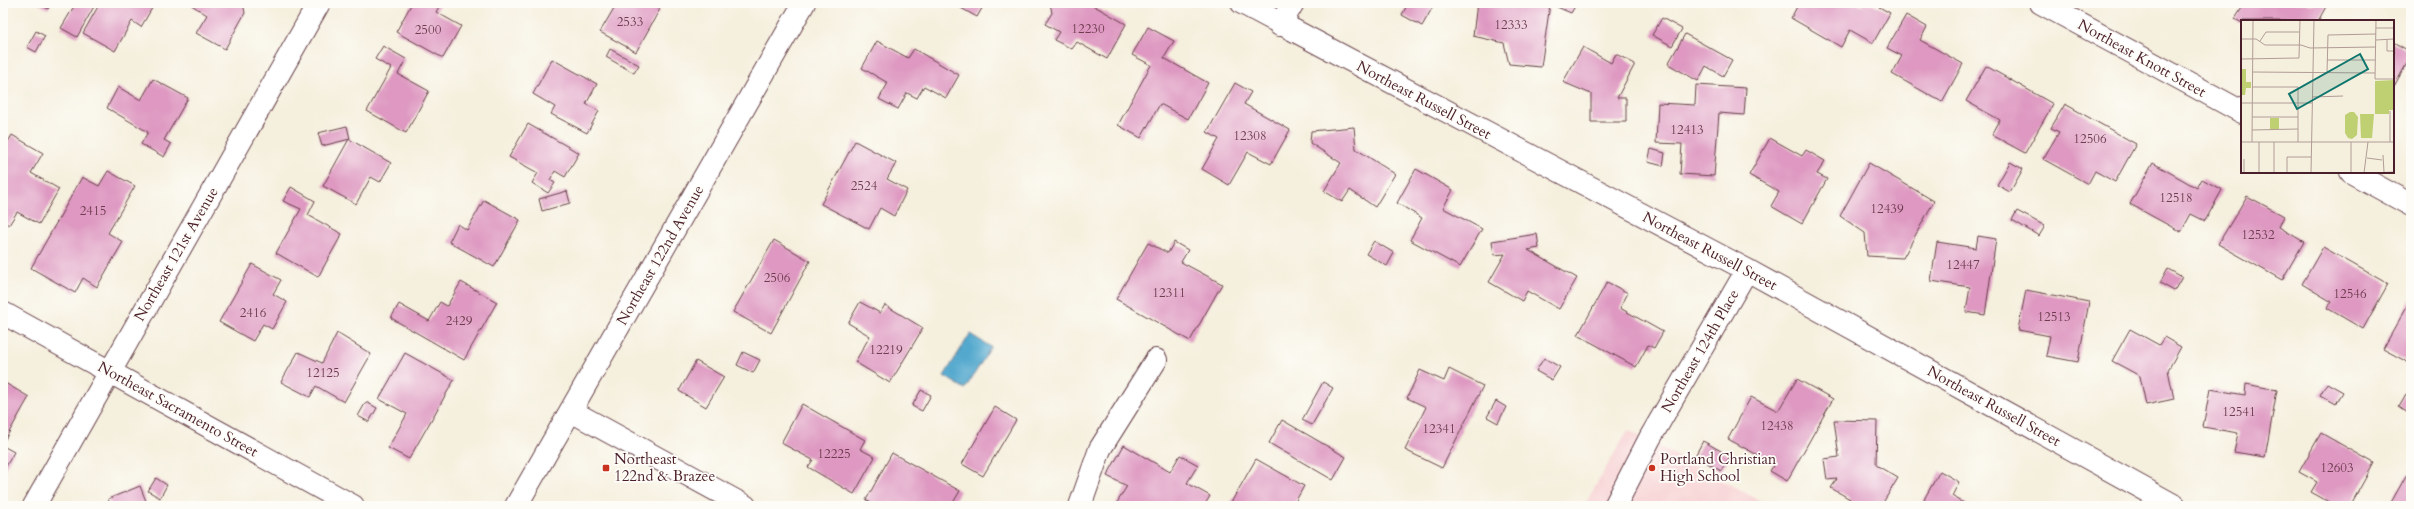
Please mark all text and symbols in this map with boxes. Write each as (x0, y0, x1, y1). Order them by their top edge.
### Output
house number: 2533 (617, 13, 643, 31)
street label: Northeast Knott Street (2074, 14, 2210, 102)
house number: 12333 (1494, 16, 1528, 34)
house number: 12230 (1071, 20, 1105, 38)
inset map (2241, 20, 2394, 173)
house number: 2500 (415, 21, 442, 39)
street label: Northeast Russell Street (1353, 56, 1495, 144)
house number: 12413 (1670, 121, 1704, 139)
house number: 12308 (1233, 127, 1267, 145)
house number: 12506 (2073, 130, 2107, 148)
house number: 2524 (851, 177, 878, 195)
street label: Northeast 122nd Avenue (612, 181, 708, 329)
street label: Northeast 121st Avenue (129, 183, 223, 325)
house number: 12518 (2159, 189, 2193, 207)
house number: 12439 (1870, 200, 1904, 218)
house number: 2415 (80, 202, 106, 220)
street label: Northeast Russell Street (1639, 207, 1781, 295)
house number: 12532 (2241, 226, 2275, 244)
house number: 12447 (1946, 256, 1980, 274)
house number: 2506 (764, 269, 791, 287)
house number: 12311 (1152, 284, 1186, 302)
house number: 12546 (2333, 285, 2367, 303)
street label: Northeast 124th Place (1657, 286, 1744, 416)
house number: 2416 (240, 304, 267, 322)
house number: 12513 (2037, 308, 2071, 326)
house number: 2429 (446, 312, 473, 330)
house number: 12219 (869, 341, 903, 359)
street label: Northeast Sacramento Street (94, 357, 262, 462)
street label: Northeast Russell Street (1924, 361, 2065, 451)
house number: 12125 (306, 364, 340, 382)
house number: 12541 (2222, 403, 2256, 421)
house number: 12438 (1760, 417, 1794, 435)
house number: 12341 (1422, 420, 1456, 438)
house number: 12225 (817, 445, 851, 463)
place label: Northeast 122nd & Brazee (614, 449, 715, 486)
place label: Portland Christian High School (1660, 449, 1777, 486)
house number: 12603 (2320, 459, 2354, 477)
marker: Northeast 122nd & Brazee (601, 463, 611, 473)
marker: Portland Christian High School (1647, 463, 1657, 473)

